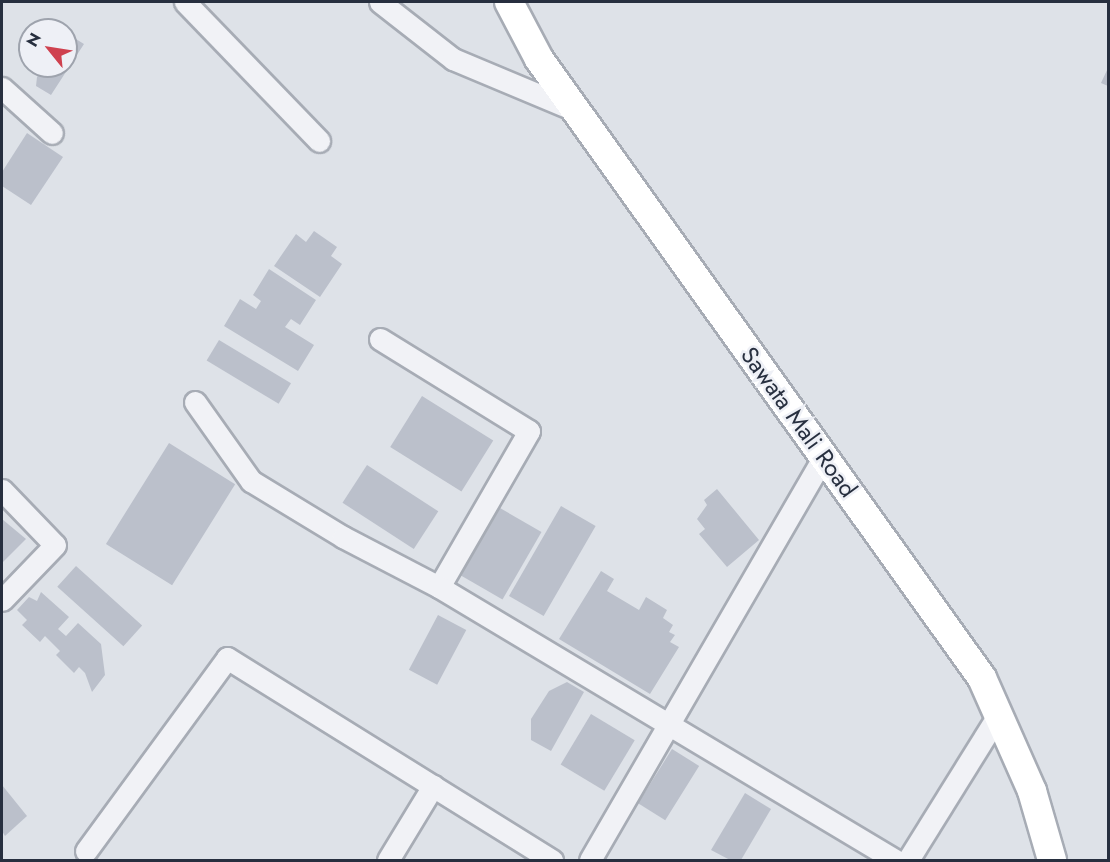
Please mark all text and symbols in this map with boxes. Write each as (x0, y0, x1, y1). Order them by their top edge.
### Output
north arrow (18, 18, 78, 78)
text: N (21, 28, 47, 51)
street label: Sawata Mali Road (735, 341, 863, 503)

